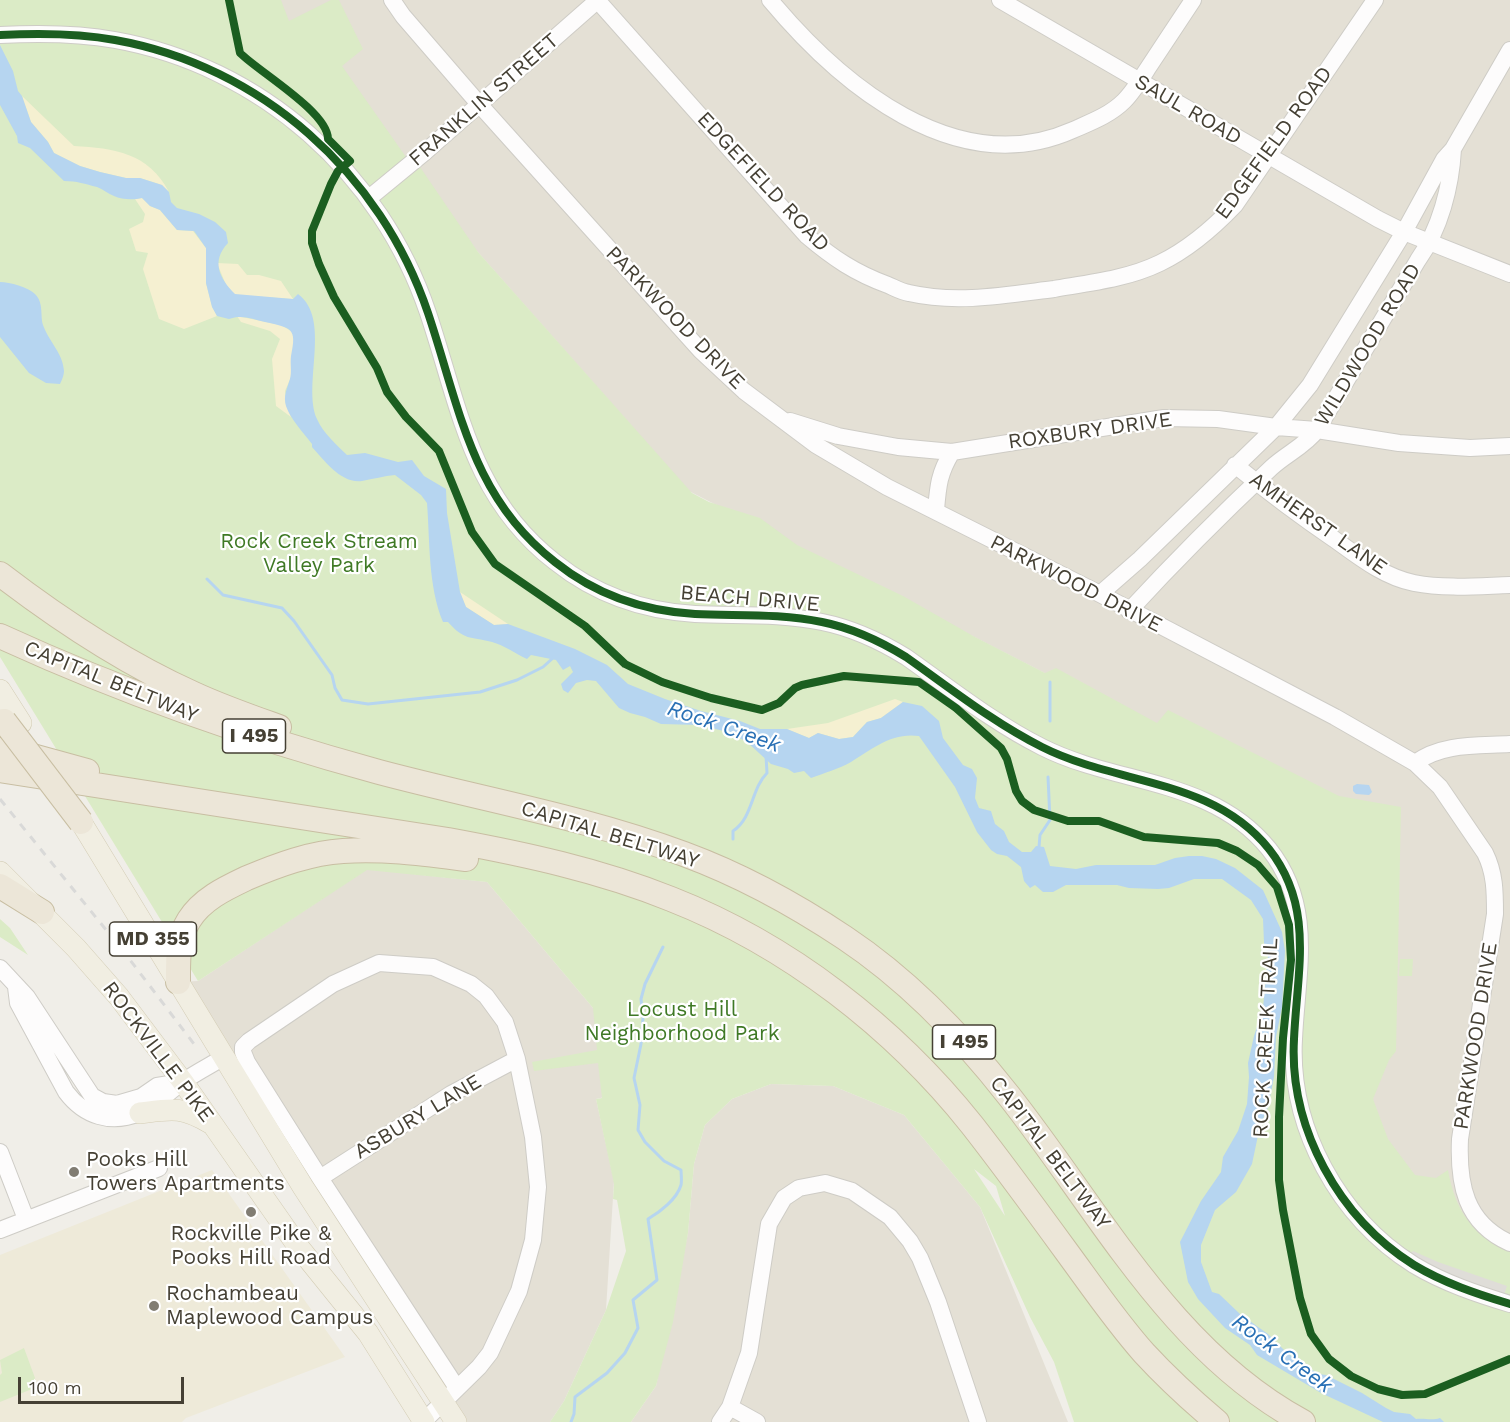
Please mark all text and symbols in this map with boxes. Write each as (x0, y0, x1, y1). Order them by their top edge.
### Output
street label: FRANKLIN STREET (404, 28, 564, 172)
street label: EDGEFIELD ROAD (1210, 62, 1338, 224)
street label: SAUL ROAD (1130, 69, 1246, 151)
street label: EDGEFIELD ROAD (692, 107, 834, 257)
street label: PARKWOOD DRIVE (600, 241, 750, 395)
street label: WILDWOOD ROAD (1309, 259, 1427, 431)
street label: ROXBURY DRIVE (1006, 407, 1174, 455)
street label: AMHERST LANE (1244, 467, 1392, 581)
park label: Rock Creek Stream Valley Park (220, 529, 418, 579)
street label: PARKWOOD DRIVE (986, 530, 1166, 638)
street label: BEACH DRIVE (679, 580, 821, 618)
street label: CAPITAL BELTWAY (20, 636, 202, 728)
water label: Rock Creek (664, 695, 784, 759)
road number: I 495 (222, 719, 286, 753)
street label: CAPITAL BELTWAY (518, 796, 702, 874)
road number: MD 355 (110, 922, 196, 956)
street label: ROCK CREEK TRAIL (1248, 937, 1284, 1139)
street label: PARKWOOD DRIVE (1449, 940, 1503, 1132)
street label: ROCKVILLE PIKE (97, 977, 219, 1127)
park label: Locust Hill Neighborhood Park (584, 997, 780, 1047)
road number: I 495 (932, 1025, 996, 1059)
street label: ASBURY LANE (350, 1069, 486, 1165)
street label: CAPITAL BELTWAY (984, 1071, 1116, 1235)
place label: Pooks Hill Towers Apartments (86, 1147, 285, 1197)
marker: Pooks Hill Towers Apartments (67, 1165, 81, 1179)
marker: Rockville Pike & Pooks Hill Road (244, 1205, 258, 1219)
place label: Rockville Pike & Pooks Hill Road (171, 1221, 331, 1271)
place label: Rochambeau Maplewood Campus (166, 1281, 373, 1331)
marker: Rochambeau Maplewood Campus (147, 1299, 161, 1313)
water label: Rock Creek (1227, 1309, 1337, 1399)
scale bar (21, 1365, 188, 1403)
text: 100 m (29, 1377, 82, 1398)

